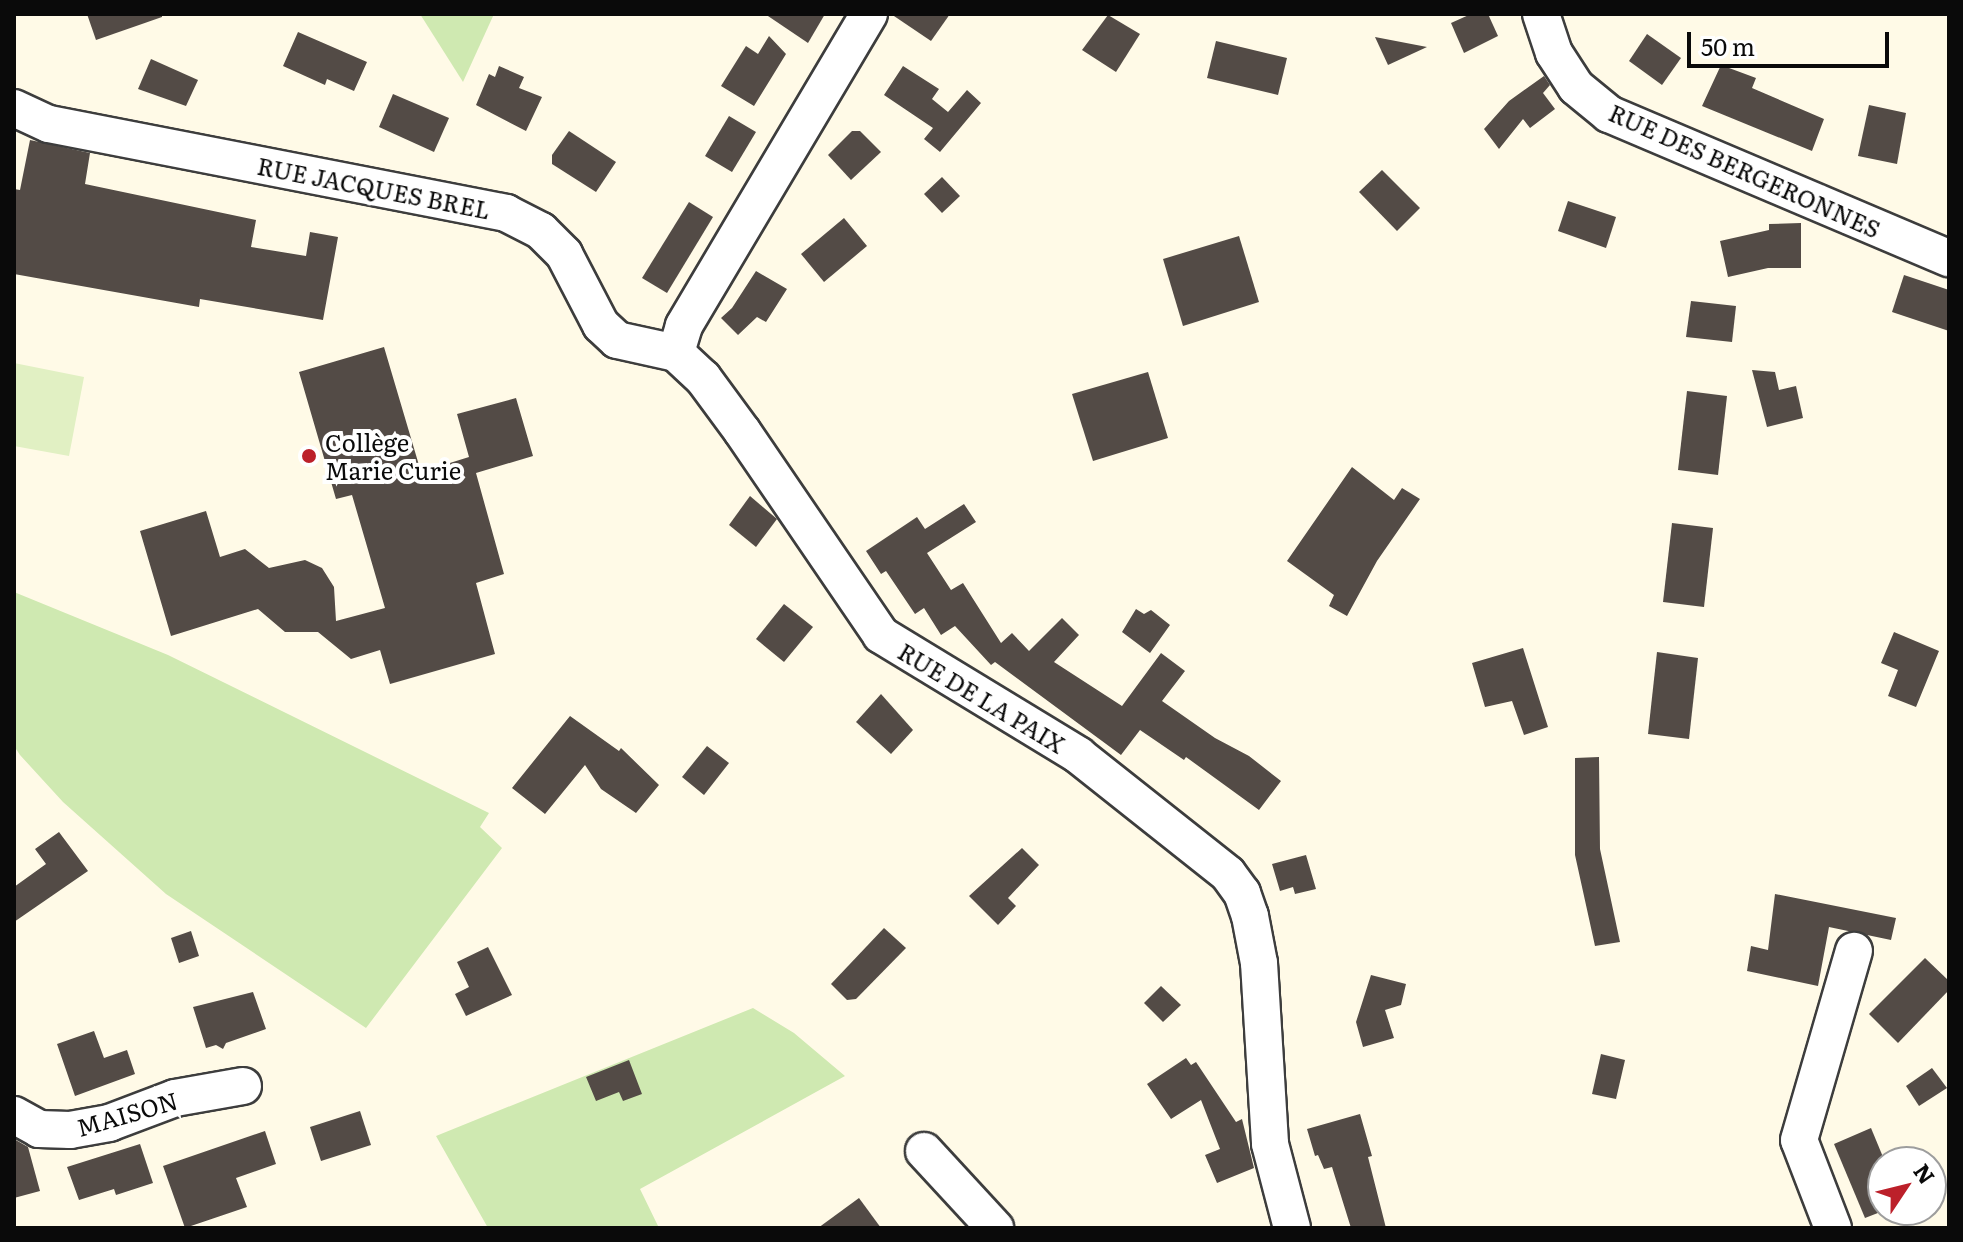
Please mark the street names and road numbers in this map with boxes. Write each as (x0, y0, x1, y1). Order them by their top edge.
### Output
street label: RUE DES BERGERONNES (1605, 97, 1885, 243)
street label: RUE JACQUES BREL (255, 150, 493, 224)
street label: RUE DE LA PAIX (894, 636, 1070, 758)
street label: MAISON (73, 1085, 181, 1141)

